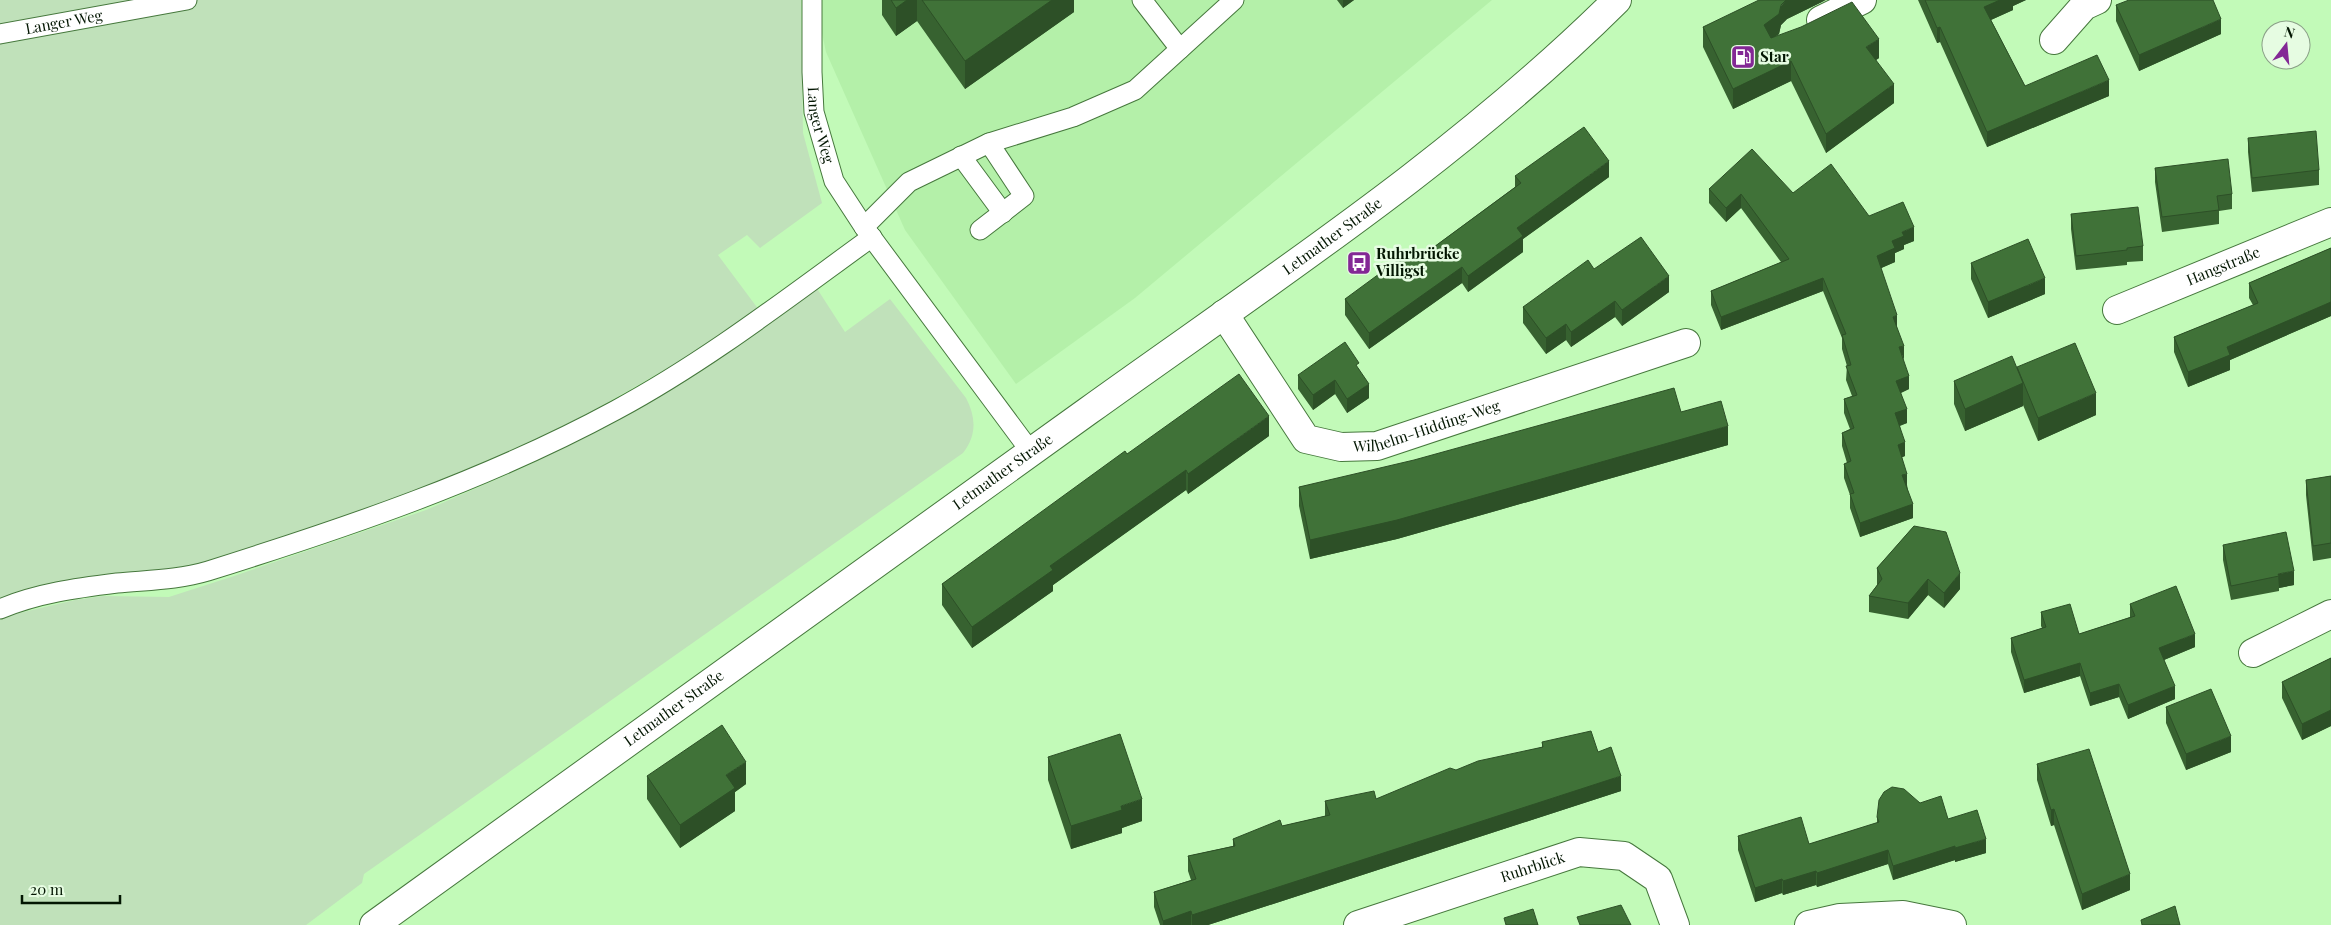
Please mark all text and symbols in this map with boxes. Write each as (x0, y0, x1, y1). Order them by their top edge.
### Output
street label: Langer Weg (24, 5, 104, 38)
north arrow (2261, 20, 2311, 70)
text: N (2282, 21, 2297, 43)
fuel station icon: Star (1730, 44, 1756, 70)
place label: Star (1760, 46, 1789, 66)
street label: Langer Weg (804, 86, 839, 166)
street label: Letmather Straße (1278, 193, 1385, 279)
street label: Hangstraße (2183, 241, 2263, 289)
place label: Ruhrbrücke Villigst (1375, 243, 1460, 280)
bus stop icon: Ruhrbrücke Villigst (1346, 250, 1372, 276)
street label: Wilhelm-Hidding-Weg (1352, 395, 1502, 456)
street label: Letmather Straße (948, 429, 1056, 514)
street label: Letmather Straße (620, 665, 727, 750)
street label: Ruhrblick (1498, 846, 1568, 886)
scale bar (22, 872, 120, 904)
text: 20 m (30, 879, 64, 899)

